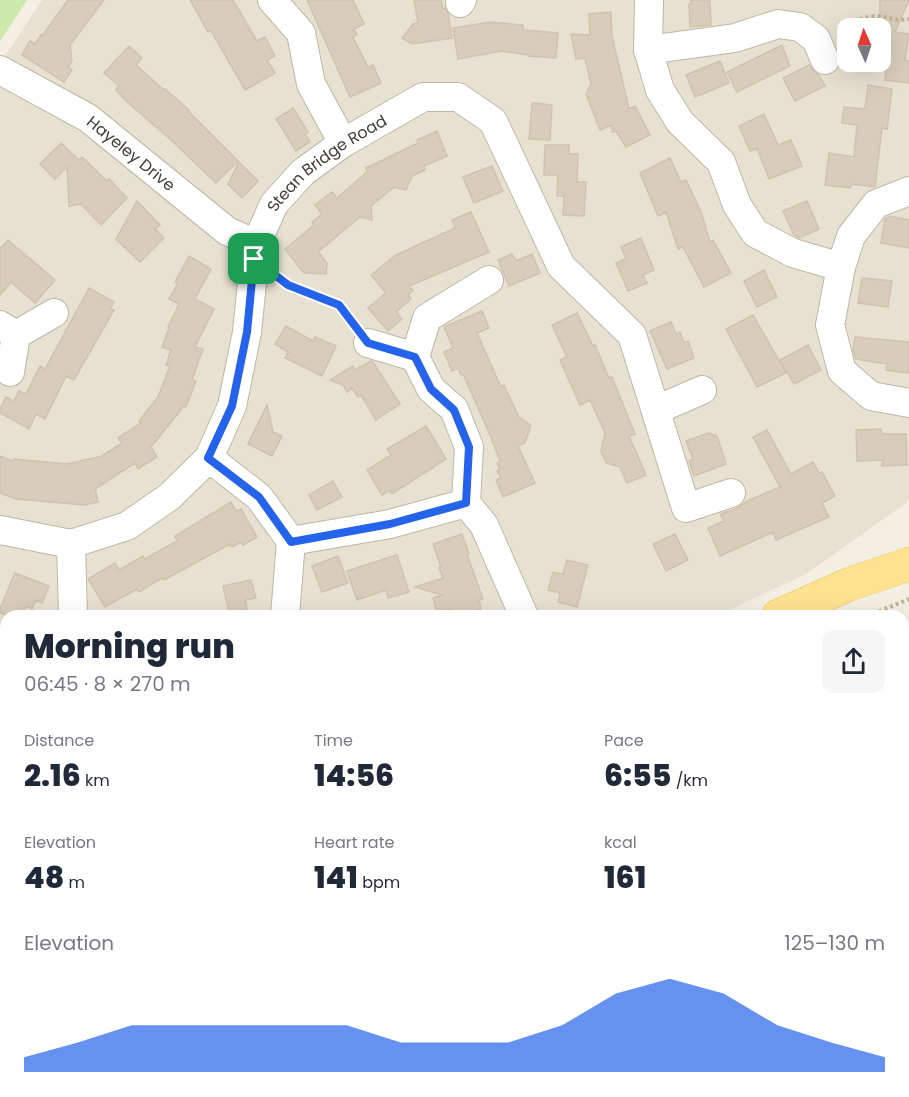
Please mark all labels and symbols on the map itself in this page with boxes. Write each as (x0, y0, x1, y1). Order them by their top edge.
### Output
north arrow (837, 18, 891, 72)
street label: Stean Bridge Road (261, 109, 391, 215)
street label: Hayeley Drive (82, 111, 180, 197)
pin (228, 233, 279, 284)

